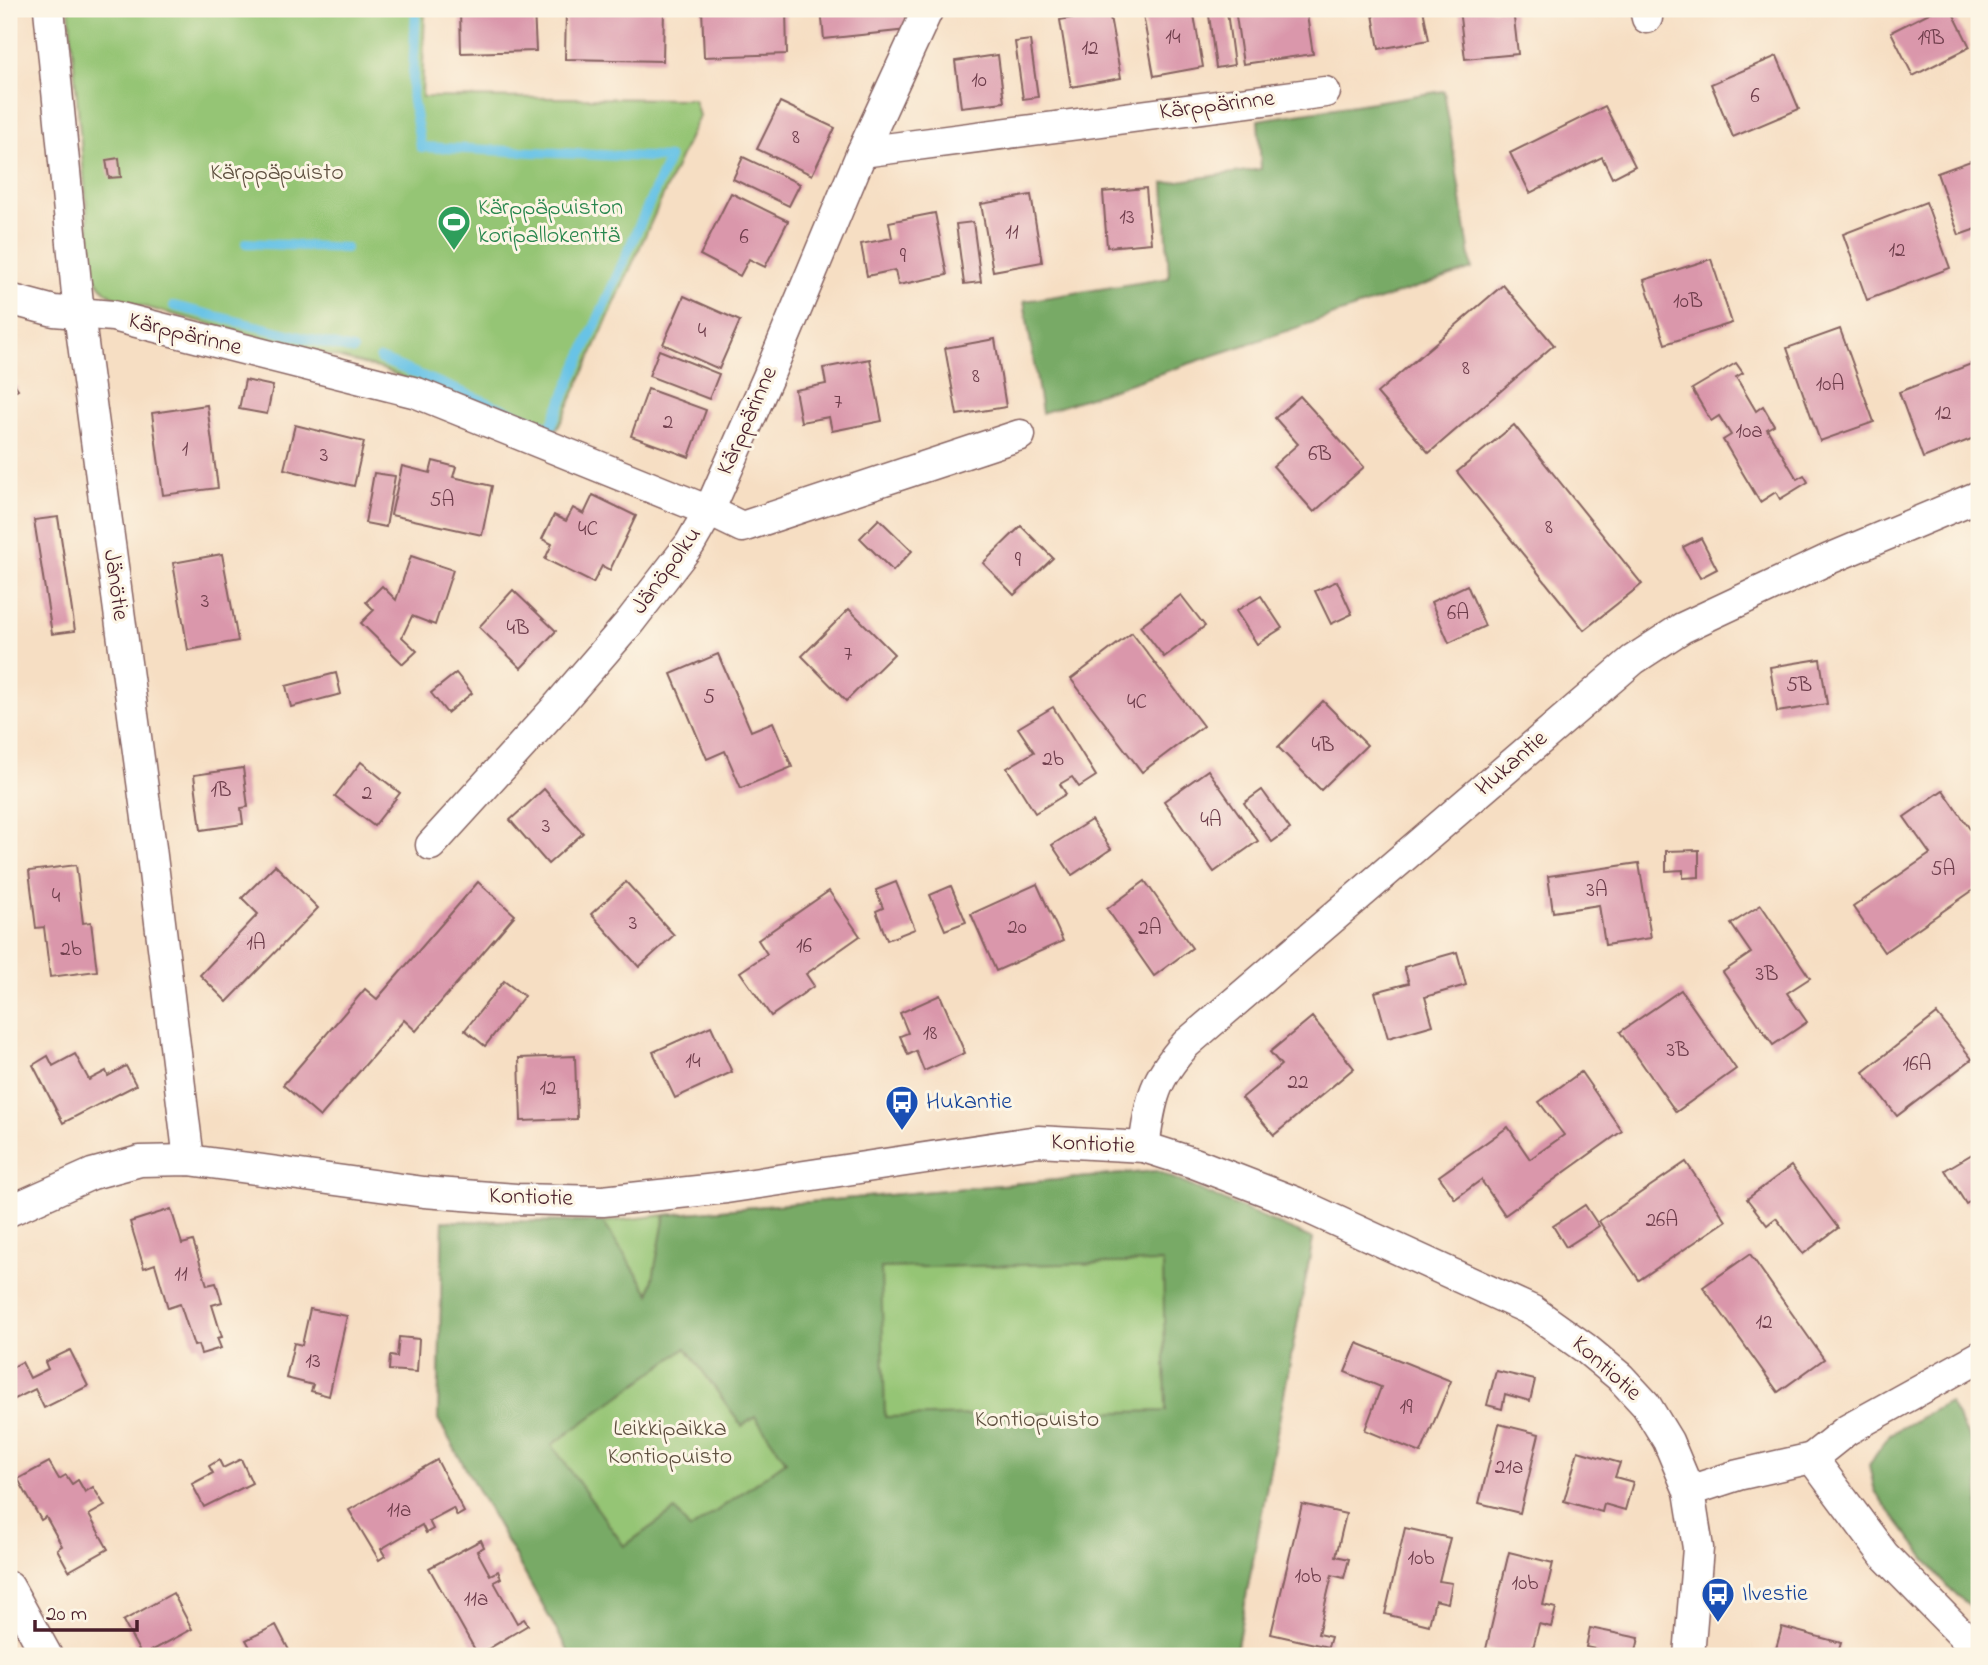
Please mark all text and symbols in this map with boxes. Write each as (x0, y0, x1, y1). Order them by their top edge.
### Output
house number: 14 (1165, 23, 1181, 53)
house number: 19B (1917, 24, 1945, 54)
house number: 12 (1081, 34, 1099, 64)
house number: 10 (971, 66, 987, 96)
street label: Kärppärinne (1157, 82, 1277, 130)
house number: 6 (1750, 82, 1760, 112)
house number: 8 (792, 123, 800, 153)
park label: Kärppäpuisto (210, 156, 344, 191)
place label: Kärppäpuiston koripallokenttä (478, 191, 623, 254)
sports icon: Kärppäpuiston koripallokenttä (435, 203, 473, 252)
house number: 13 (1119, 203, 1135, 233)
house number: 11 (1005, 218, 1019, 248)
house number: 6 (739, 223, 749, 253)
house number: 12 (1888, 236, 1906, 266)
house number: 9 (900, 242, 907, 272)
house number: 10B (1673, 287, 1703, 317)
street label: Kärppärinne (125, 304, 246, 366)
house number: 4 (698, 317, 707, 347)
house number: 8 (1462, 354, 1470, 384)
street label: Kärppärinne (708, 361, 788, 481)
house number: 8 (972, 362, 980, 392)
house number: 10A (1816, 370, 1844, 400)
house number: 7 (834, 388, 843, 418)
house number: 12 (1934, 399, 1952, 429)
house number: 2 (663, 408, 673, 438)
house number: 10a (1735, 417, 1763, 447)
house number: 1 (182, 435, 189, 465)
house number: 6B (1308, 440, 1332, 470)
house number: 3 (320, 441, 328, 471)
house number: 5A (430, 486, 454, 516)
house number: 8 (1545, 513, 1553, 543)
house number: 4C (578, 515, 598, 545)
street label: Jänöpolku (623, 520, 711, 622)
house number: 9 (1015, 546, 1022, 576)
street label: Jänötie (93, 547, 137, 623)
house number: 3 (201, 587, 209, 617)
house number: 6A (1447, 599, 1469, 629)
house number: 4B (507, 614, 529, 644)
house number: 7 (844, 640, 853, 670)
house number: 5B (1786, 671, 1812, 701)
house number: 5 (703, 683, 715, 713)
house number: 4C (1127, 688, 1147, 718)
street label: Hukantie (1468, 722, 1556, 805)
house number: 4B (1312, 731, 1334, 761)
house number: 2b (1042, 745, 1064, 775)
house number: 1B (211, 776, 231, 806)
house number: 2 (362, 779, 372, 809)
house number: 4A (1200, 806, 1222, 836)
house number: 3 (542, 812, 550, 842)
house number: 5A (1931, 855, 1955, 885)
house number: 3A (1586, 876, 1608, 906)
house number: 4 (52, 882, 61, 912)
house number: 3 (629, 909, 637, 939)
house number: 20 (1007, 913, 1027, 943)
house number: 2A (1138, 914, 1162, 944)
house number: 1A (246, 929, 266, 959)
house number: 16 (796, 932, 812, 962)
house number: 2b (60, 935, 82, 965)
house number: 3B (1756, 960, 1778, 990)
house number: 18 (923, 1019, 937, 1049)
house number: 3B (1667, 1036, 1689, 1066)
house number: 14 (685, 1047, 701, 1077)
house number: 16A (1903, 1050, 1931, 1080)
house number: 22 (1288, 1068, 1308, 1098)
house number: 12 (539, 1074, 557, 1104)
bus stop icon: Hukantie (883, 1083, 921, 1132)
place label: Hukantie (926, 1085, 1012, 1120)
street label: Kontiotie (1050, 1125, 1136, 1165)
street label: Kontiotie (488, 1179, 574, 1217)
house number: 26A (1646, 1206, 1678, 1236)
house number: 11 (174, 1260, 188, 1290)
house number: 12 (1755, 1308, 1773, 1338)
street label: Kontiotie (1563, 1328, 1649, 1410)
house number: 13 (305, 1347, 321, 1377)
house number: 19 (1400, 1393, 1413, 1423)
park label: Kontiopuisto (975, 1403, 1099, 1438)
park label: Leikkipaikka Kontiopuisto (608, 1412, 732, 1475)
house number: 21a (1495, 1453, 1523, 1483)
house number: 11a (387, 1496, 411, 1526)
house number: 10b (1408, 1544, 1434, 1574)
house number: 10b (1295, 1562, 1321, 1592)
house number: 10b (1512, 1569, 1538, 1599)
bus stop icon: Ilvestie (1699, 1575, 1737, 1624)
place label: Ilvestie (1742, 1577, 1808, 1612)
house number: 11a (464, 1585, 488, 1615)
scale bar (35, 1588, 136, 1632)
text: 20 m (46, 1600, 87, 1630)

